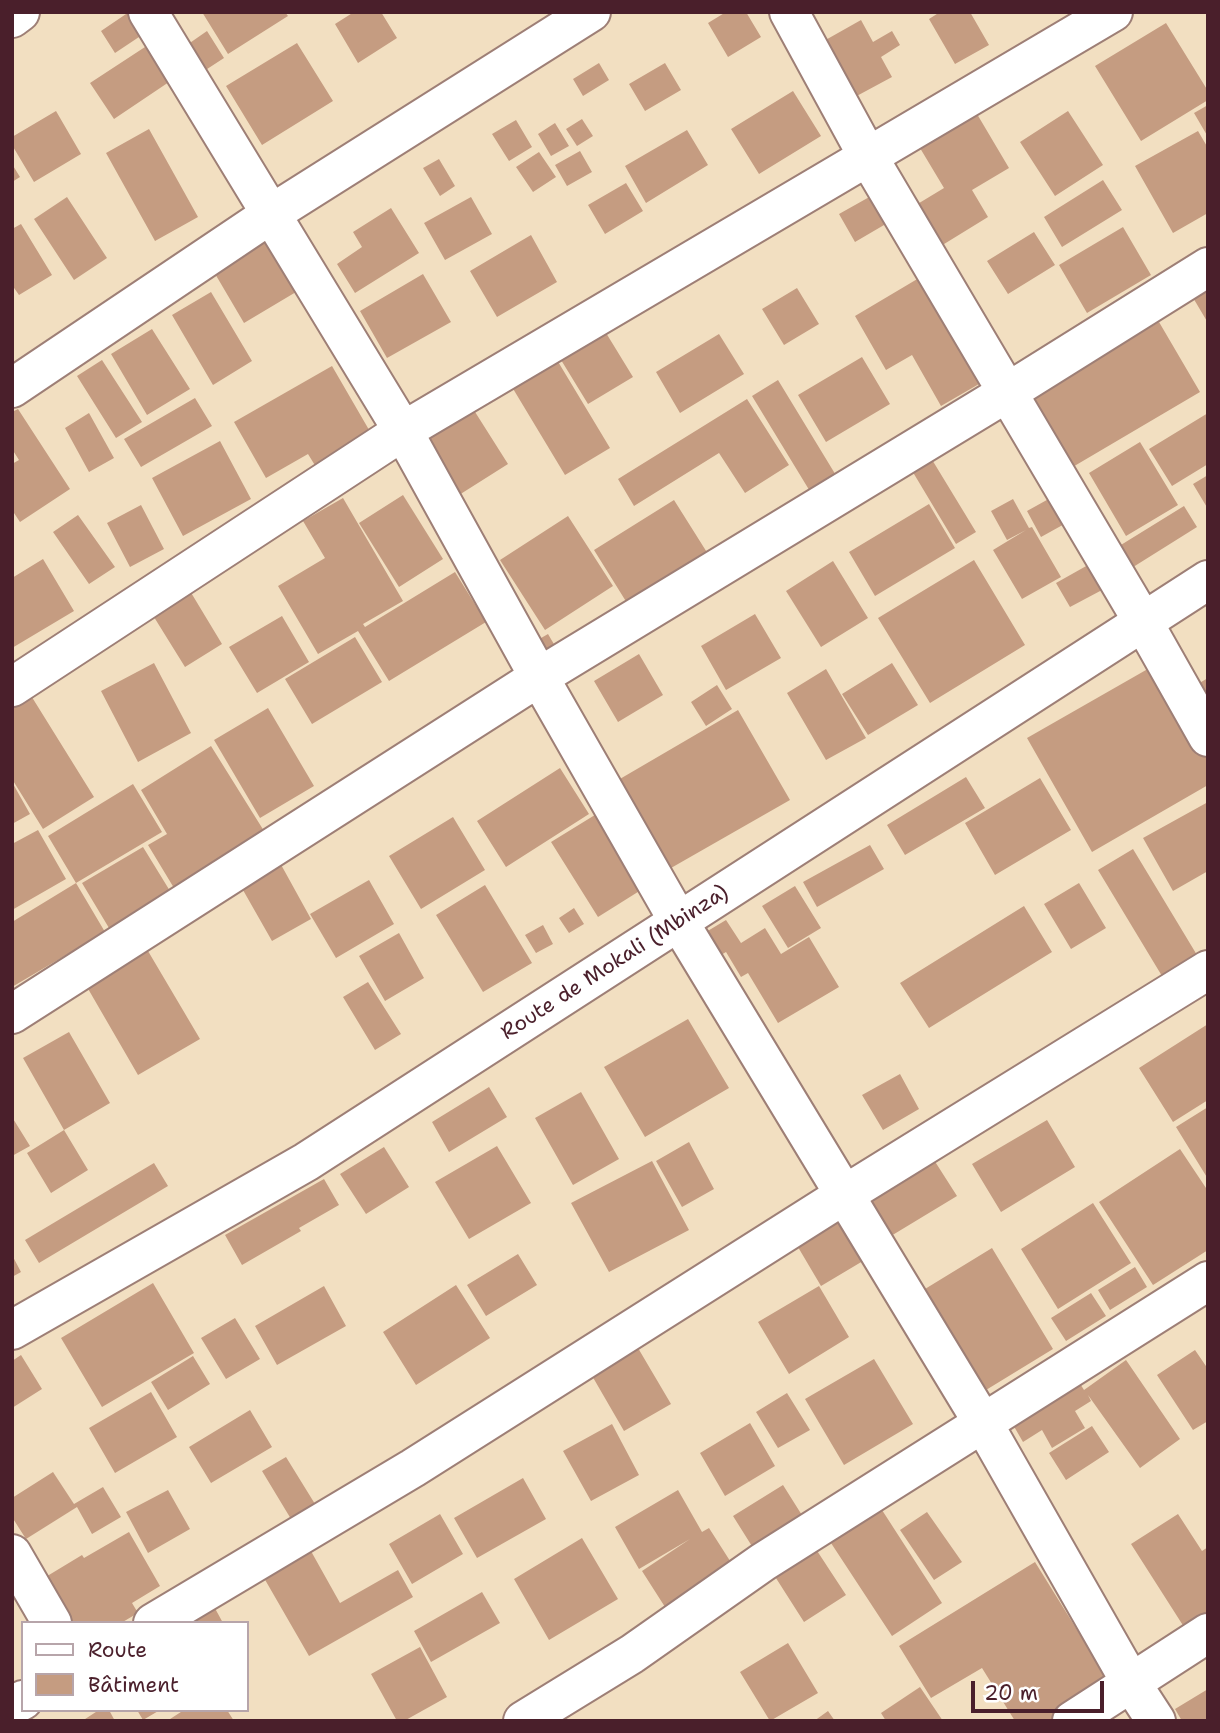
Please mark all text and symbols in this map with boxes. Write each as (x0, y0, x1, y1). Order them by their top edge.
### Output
street label: Route de Mokali (Mbinza) (497, 880, 733, 1046)
legend (21, 1621, 248, 1712)
text: Route (88, 1636, 147, 1664)
scale bar (975, 1666, 1108, 1710)
text: Bâtiment (88, 1671, 179, 1699)
text: 20 m (984, 1679, 1038, 1707)

